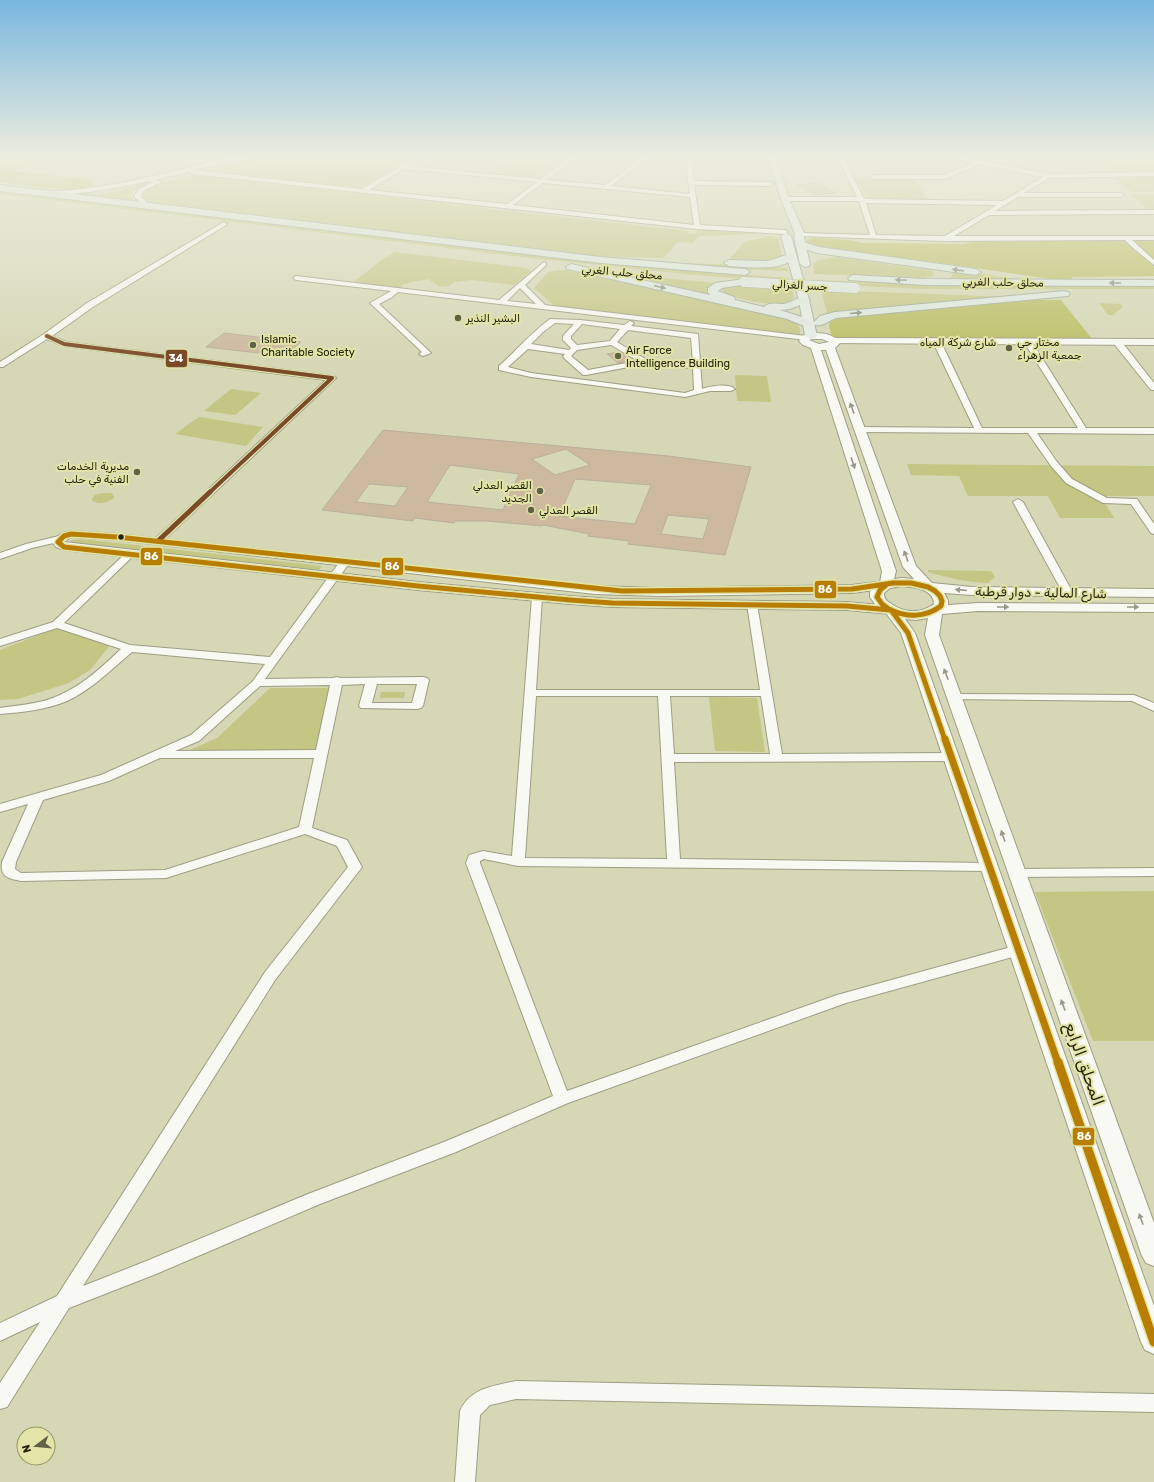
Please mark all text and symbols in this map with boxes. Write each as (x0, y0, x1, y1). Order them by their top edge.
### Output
street label: محلق حلب الغربي (581, 262, 663, 285)
one-way arrow (952, 267, 964, 273)
street label: محلق حلب الغربي (962, 275, 1044, 292)
one-way arrow (895, 277, 907, 284)
street label: جسر الغزالي (772, 278, 828, 295)
one-way arrow (1108, 280, 1121, 286)
one-way arrow (654, 285, 667, 291)
one-way arrow (850, 310, 862, 317)
place label: البشير النذير (465, 312, 520, 325)
marker: البشير النذير (453, 313, 463, 323)
place label: Islamic Charitable Society (261, 333, 355, 359)
street label: شارع شركة المياه (920, 336, 996, 351)
place label: مختار حي جمعية الزهراء (1017, 336, 1082, 362)
marker: Islamic Charitable Society (248, 340, 258, 350)
marker: مختار حي جمعية الزهراء (1004, 343, 1014, 353)
place label: Air Force Intelligence Building (626, 344, 730, 370)
line badge: 34 (165, 349, 188, 368)
marker: Air Force Intelligence Building (613, 351, 623, 361)
text: 34 (169, 352, 184, 365)
one-way arrow (848, 401, 854, 413)
one-way arrow (851, 458, 857, 470)
place label: مديرية الخدمات الفنية في حلب (57, 460, 129, 488)
marker: مديرية الخدمات الفنية في حلب (132, 467, 142, 477)
place label: القصر العدلي الجديد (473, 479, 532, 505)
marker: القصر العدلي الجديد (535, 486, 545, 496)
place label: القصر العدلي (539, 504, 598, 519)
marker: القصر العدلي (526, 505, 536, 515)
unlabelled marker (116, 532, 126, 542)
line badge: 86 (140, 547, 163, 566)
text: 86 (144, 550, 158, 563)
one-way arrow (902, 550, 908, 562)
line badge: 86 (381, 557, 404, 576)
text: 86 (385, 560, 399, 573)
line badge: 86 (814, 580, 837, 599)
text: 86 (818, 583, 832, 596)
street label: شارع المالية - دوار قرطبة (975, 584, 1107, 603)
one-way arrow (955, 586, 967, 593)
one-way arrow (997, 604, 1010, 610)
one-way arrow (1127, 604, 1139, 611)
one-way arrow (943, 667, 949, 679)
one-way arrow (1000, 830, 1006, 842)
one-way arrow (1060, 998, 1066, 1010)
street label: المحلق الرابع (1059, 1020, 1108, 1109)
line badge: 86 (1072, 1127, 1095, 1146)
text: 86 (1077, 1130, 1091, 1143)
one-way arrow (1137, 1213, 1143, 1225)
north arrow (16, 1426, 56, 1466)
text: N (20, 1443, 34, 1454)

